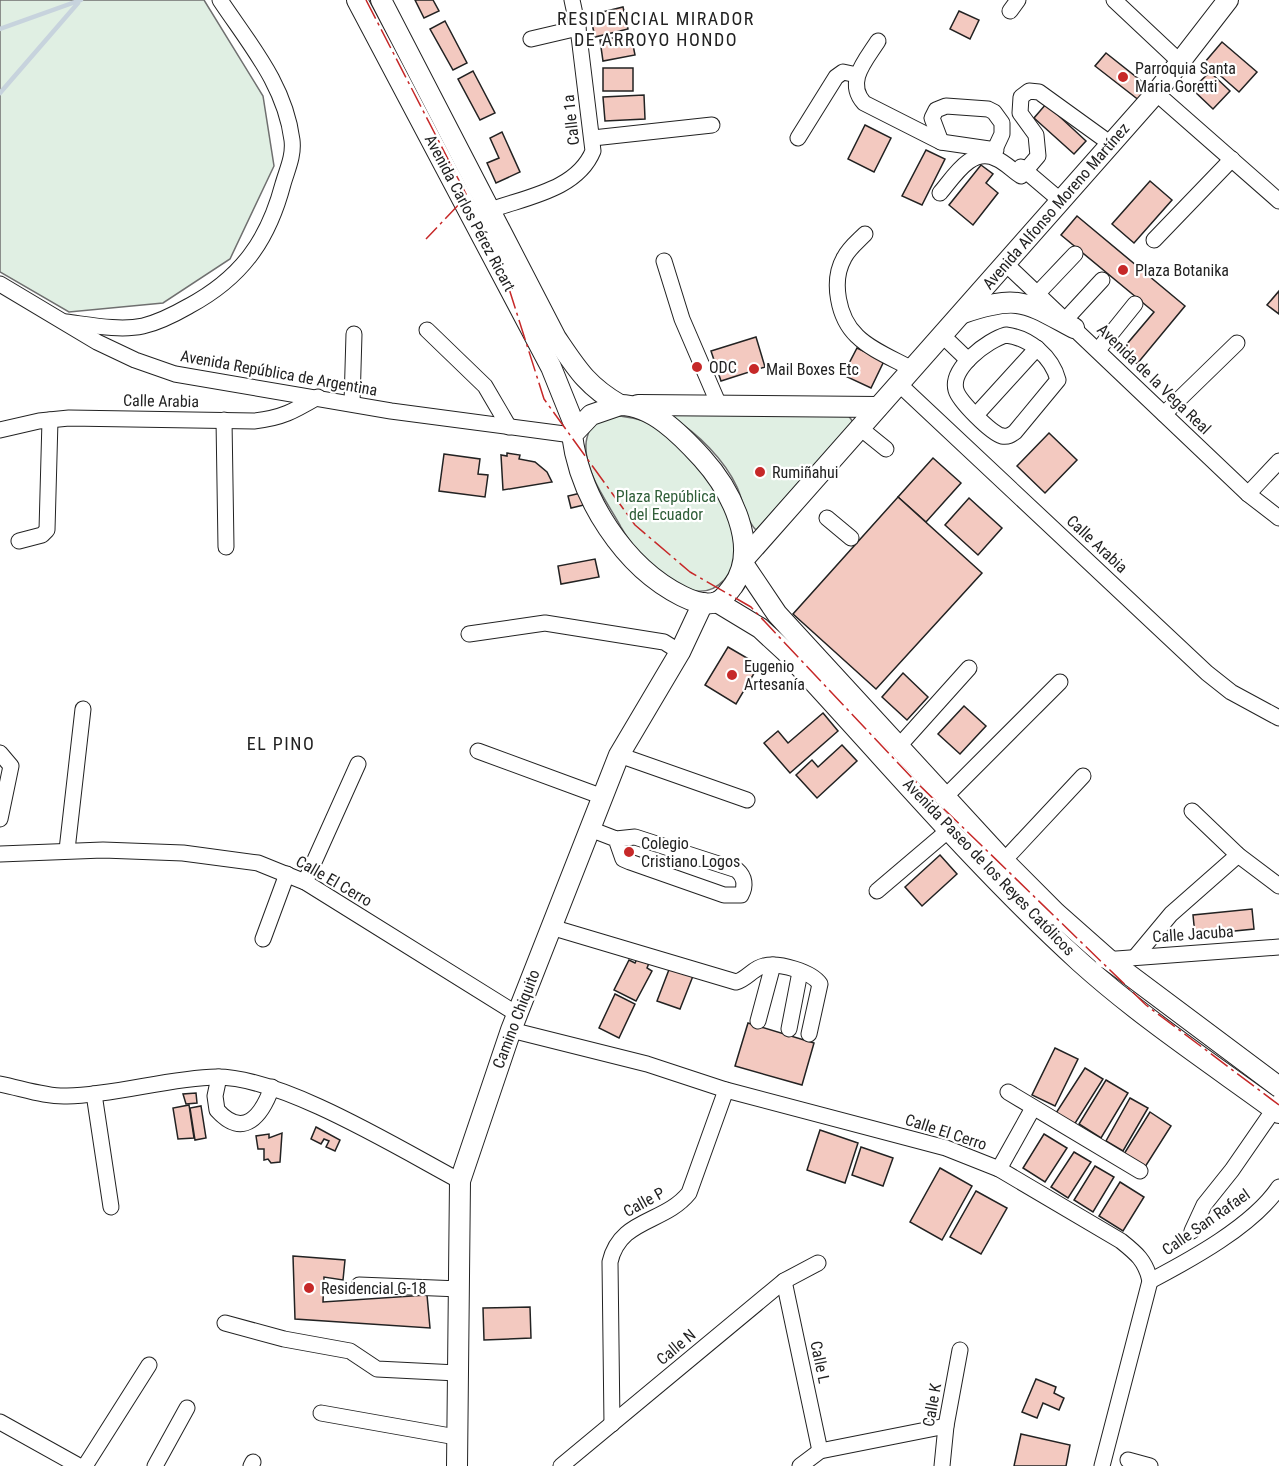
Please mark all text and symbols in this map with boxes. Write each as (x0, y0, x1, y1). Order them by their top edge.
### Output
district label: RESIDENCIAL MIRADOR DE ARROYO HONDO (557, 8, 755, 50)
place label: Parroquia Santa Maria Goretti (1135, 59, 1236, 96)
marker: Parroquia Santa Maria Goretti (1116, 70, 1130, 84)
street label: Calle 1a (559, 94, 583, 146)
street label: Avenida Alfonso Moreno Martínez (979, 119, 1133, 293)
street label: Avenida Carlos Pérez Ricart (421, 132, 519, 295)
place label: Plaza Botanika (1135, 261, 1229, 280)
marker: Plaza Botanika (1116, 263, 1130, 277)
street label: Avenida de la Vega Real (1093, 320, 1215, 438)
street label: Avenida República de Argentina (179, 346, 379, 400)
place label: ODC (709, 358, 737, 377)
marker: ODC (690, 360, 704, 374)
place label: Mail Boxes Etc (766, 360, 859, 379)
marker: Mail Boxes Etc (747, 362, 761, 376)
street label: Calle Arabia (123, 391, 199, 411)
place label: Rumiñahui (772, 463, 839, 482)
marker: Rumiñahui (753, 465, 767, 479)
park label: Plaza República del Ecuador (616, 487, 716, 524)
street label: Calle Arabia (1063, 511, 1131, 577)
place label: Eugenio Artesanía (744, 657, 805, 694)
marker: Eugenio Artesanía (725, 668, 739, 682)
district label: EL PINO (247, 733, 315, 754)
street label: Avenida Paseo de los Reyes Católicos (899, 775, 1079, 959)
place label: Colegio Cristiano Logos (641, 834, 740, 871)
marker: Colegio Cristiano Logos (622, 845, 636, 859)
street label: Calle El Cerro (293, 852, 375, 910)
street label: Calle Jacuba (1152, 922, 1234, 946)
street label: Camino Chiquito (488, 967, 544, 1071)
street label: Calle El Cerro (903, 1110, 989, 1154)
street label: Calle P (620, 1183, 668, 1221)
street label: Calle San Rafael (1158, 1185, 1254, 1259)
place label: Residencial G-18 (321, 1279, 426, 1298)
marker: Residencial G-18 (302, 1281, 316, 1295)
street label: Calle N (653, 1325, 699, 1369)
street label: Calle L (806, 1339, 834, 1385)
street label: Calle K (919, 1381, 945, 1428)

